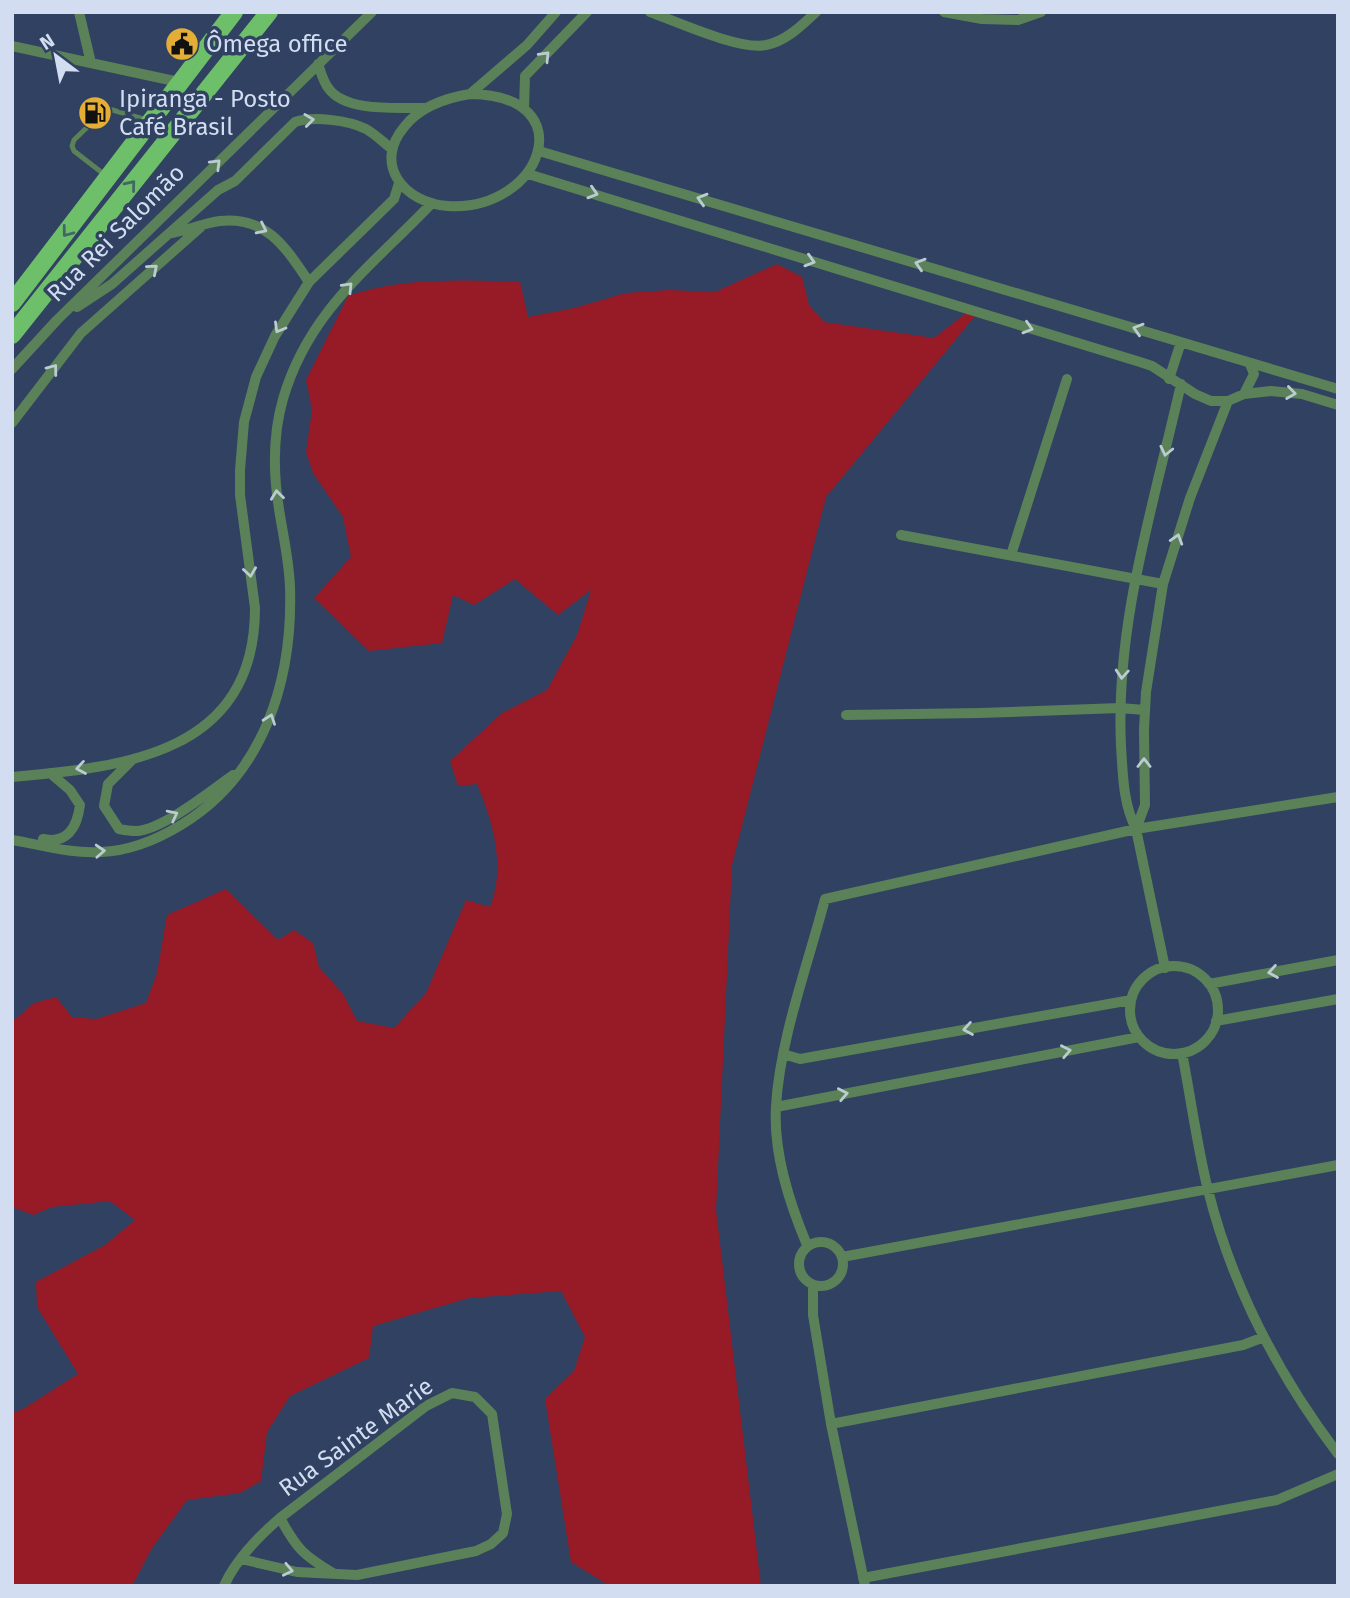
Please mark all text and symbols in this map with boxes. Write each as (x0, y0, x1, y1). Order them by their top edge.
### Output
north arrow (21, 21, 91, 91)
public building icon: Ômega office (163, 25, 201, 63)
text: N (36, 29, 59, 55)
place label: Ômega office (206, 29, 348, 58)
one-way arrow (536, 51, 549, 64)
place label: Ipiranga - Posto Café Brasil (119, 85, 291, 141)
fuel station icon: Ipiranga - Posto Café Brasil (76, 94, 114, 132)
one-way arrow (303, 113, 315, 128)
street label: Rua Rei Salomão (41, 158, 191, 308)
one-way arrow (208, 159, 221, 172)
one-way arrow (122, 181, 135, 193)
one-way arrow (586, 185, 599, 199)
one-way arrow (696, 193, 708, 208)
one-way arrow (255, 221, 267, 235)
one-way arrow (62, 224, 75, 236)
one-way arrow (804, 252, 816, 267)
one-way arrow (914, 258, 926, 273)
one-way arrow (145, 265, 158, 277)
one-way arrow (339, 282, 352, 295)
one-way arrow (275, 320, 288, 333)
one-way arrow (1021, 320, 1033, 335)
one-way arrow (1132, 323, 1144, 338)
one-way arrow (45, 364, 58, 377)
one-way arrow (1286, 385, 1297, 400)
one-way arrow (1160, 445, 1174, 457)
one-way arrow (270, 489, 285, 500)
one-way arrow (1168, 533, 1183, 545)
one-way arrow (243, 566, 258, 578)
one-way arrow (1115, 668, 1130, 679)
one-way arrow (262, 713, 276, 725)
one-way arrow (1136, 757, 1152, 768)
one-way arrow (75, 760, 87, 775)
one-way arrow (166, 810, 178, 824)
one-way arrow (95, 844, 106, 859)
one-way arrow (1267, 964, 1279, 979)
one-way arrow (962, 1021, 974, 1036)
one-way arrow (1060, 1044, 1072, 1059)
one-way arrow (837, 1087, 849, 1102)
street label: Rua Sainte Marie (274, 1372, 438, 1502)
one-way arrow (282, 1561, 294, 1576)

